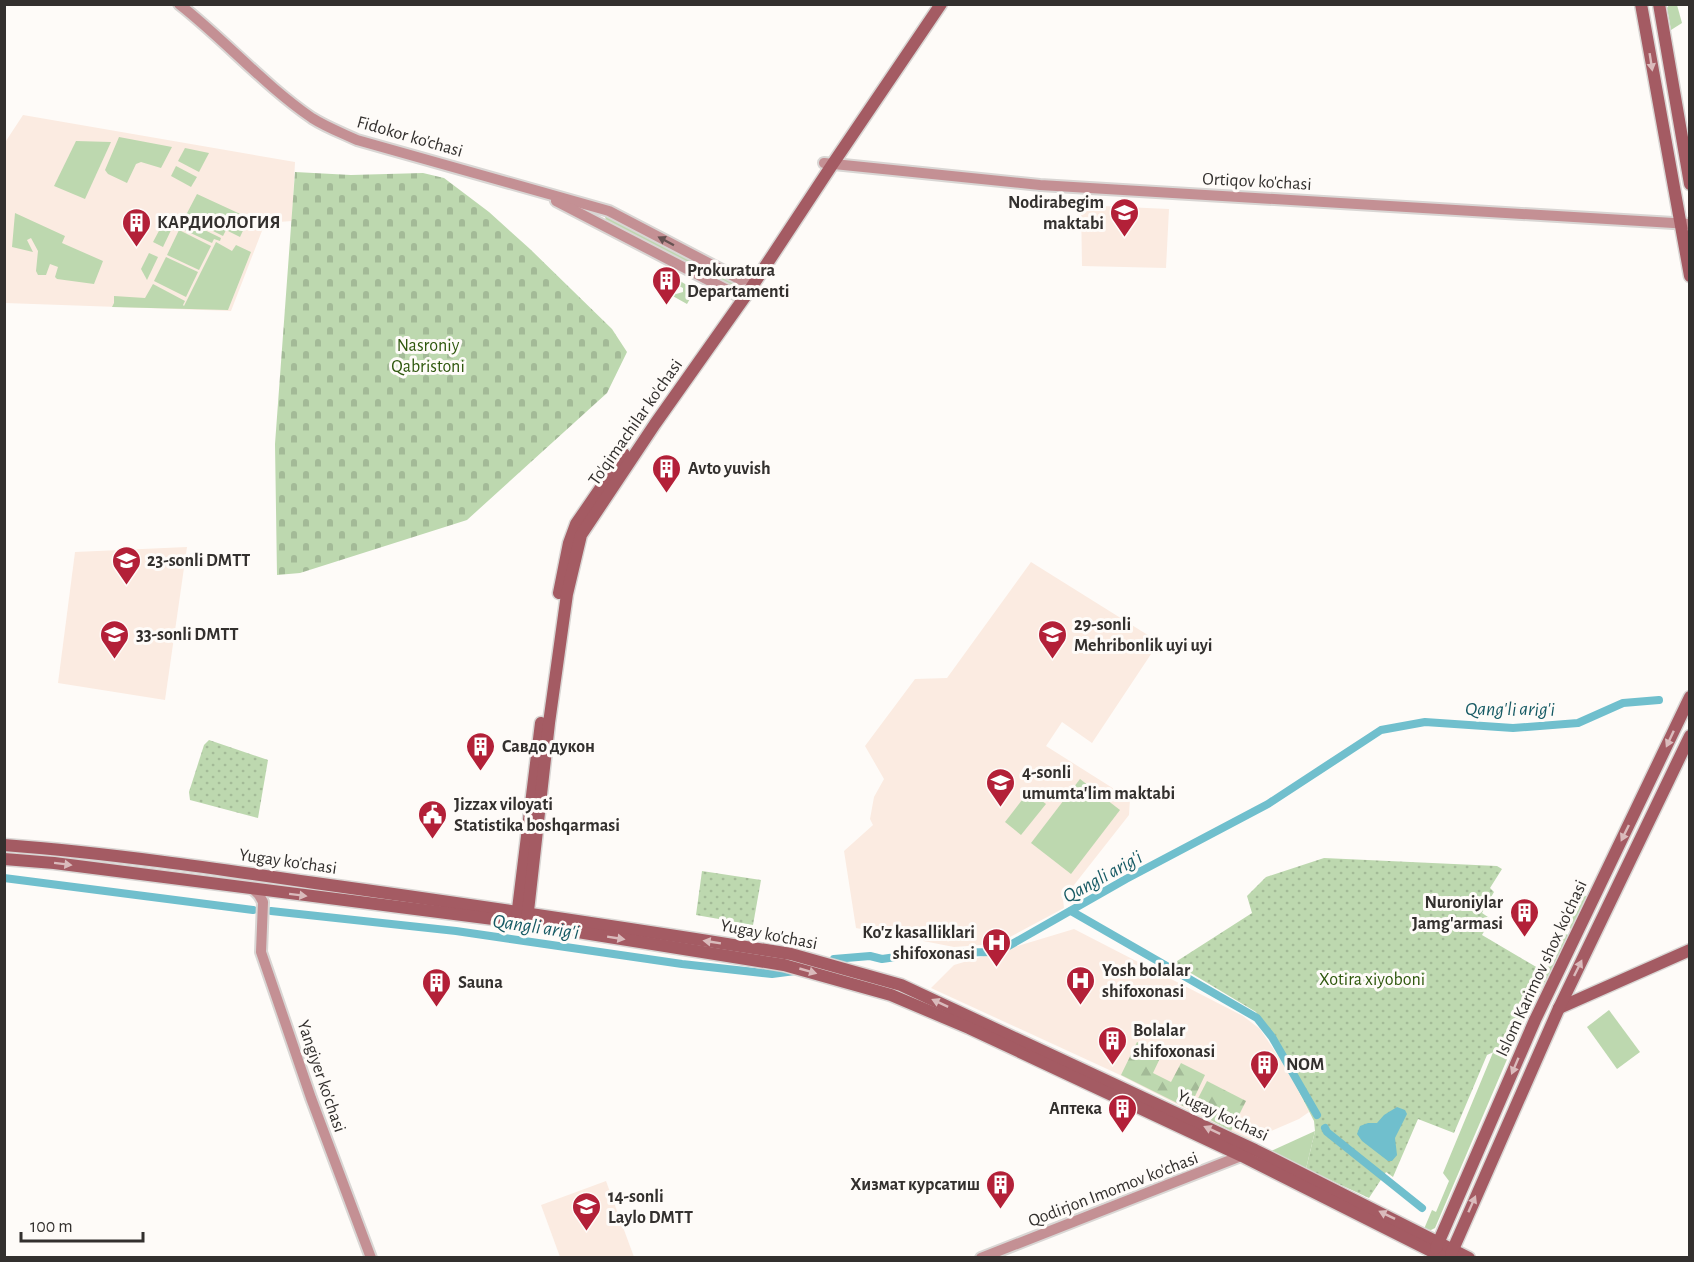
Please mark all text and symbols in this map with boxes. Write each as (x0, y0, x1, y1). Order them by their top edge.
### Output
one-way arrow (1646, 53, 1655, 72)
street label: Fidokor ko'chasi (355, 113, 465, 161)
street label: Ortiqov ko'chasi (1202, 170, 1312, 194)
place label: Nodirabegim maktabi (1008, 194, 1104, 233)
school or university icon: Nodirabegim maktabi (1109, 196, 1141, 238)
building icon: КАРДИОЛОГИЯ (120, 206, 152, 248)
place label: КАРДИОЛОГИЯ (157, 214, 280, 232)
one-way arrow (657, 236, 674, 246)
place label: Prokuratura Departamenti (687, 262, 789, 301)
building icon: Prokuratura Departamenti (650, 264, 682, 306)
park label: Nasroniy Qabristoni (391, 337, 465, 376)
street label: To'qimachilar ko'chasi (585, 356, 686, 489)
building icon: Avto yuvish (651, 452, 683, 494)
place label: Avto yuvish (688, 460, 770, 478)
school or university icon: 23-sonli DMTT (110, 544, 142, 586)
place label: 23-sonli DMTT (147, 552, 250, 570)
place label: 29-sonli Mehribonlik uyi uyi (1074, 616, 1212, 655)
school or university icon: 33-sonli DMTT (99, 618, 131, 660)
school or university icon: 29-sonli Mehribonlik uyi uyi (1037, 618, 1069, 660)
place label: 33-sonli DMTT (136, 626, 239, 644)
water label: Qang'li arig'i (1465, 699, 1555, 719)
building icon: Cавдо дукон (465, 730, 497, 772)
one-way arrow (1665, 730, 1674, 747)
place label: Cавдо дукон (502, 738, 595, 756)
place label: 4-sonli umumta'lim maktabi (1022, 764, 1175, 803)
school or university icon: 4-sonli umumta'lim maktabi (985, 766, 1017, 808)
place label: Jizzax viloyati Statistika boshqarmasi (454, 796, 620, 835)
public building icon: Jizzax viloyati Statistika boshqarmasi (417, 798, 449, 840)
one-way arrow (1620, 824, 1629, 841)
street label: Yugay ko'chasi (238, 846, 338, 878)
water label: Qangli arig'i (1060, 847, 1145, 907)
one-way arrow (53, 859, 72, 869)
street label: Islom Karimov shox ko'chasi (1493, 878, 1591, 1059)
one-way arrow (288, 890, 307, 899)
place label: Nuroniylar Jamg'armasi (1412, 894, 1504, 933)
building icon: Nuroniylar Jamg'armasi (1508, 896, 1540, 938)
water label: Qangli arig'i (491, 911, 580, 943)
street label: Yugay ko'chasi (719, 917, 819, 953)
place label: Ko'z kasalliklari shifoxonasi (862, 924, 975, 963)
hospital icon: Ko'z kasalliklari shifoxonasi (980, 926, 1012, 968)
one-way arrow (606, 934, 625, 943)
one-way arrow (702, 937, 721, 946)
one-way arrow (1573, 960, 1583, 977)
place label: Yosh bolalar shifoxonasi (1102, 962, 1191, 1001)
hospital icon: Yosh bolalar shifoxonasi (1065, 964, 1097, 1006)
building icon: Sauna (421, 966, 453, 1008)
one-way arrow (799, 967, 817, 977)
park label: Xotira xiyoboni (1319, 971, 1425, 989)
place label: Sauna (458, 974, 503, 992)
one-way arrow (930, 998, 948, 1008)
street label: Yangiyer ko'chasi (293, 1018, 349, 1135)
place label: Bolalar shifoxonasi (1133, 1022, 1215, 1061)
building icon: Bolalar shifoxonasi (1096, 1024, 1128, 1066)
building icon: NOM (1249, 1048, 1281, 1090)
place label: NOM (1286, 1056, 1324, 1074)
one-way arrow (1510, 1058, 1520, 1076)
street label: Yugay ko'chasi (1174, 1087, 1271, 1145)
building icon: Аптека (1107, 1092, 1139, 1134)
place label: Аптека (1049, 1100, 1102, 1118)
one-way arrow (1203, 1125, 1220, 1134)
street label: Qodirjon Imomov ko'chasi (1026, 1149, 1201, 1231)
building icon: Хизмат курсатиш (985, 1168, 1017, 1210)
place label: Хизмат курсатиш (850, 1176, 980, 1194)
place label: 14-sonli Laylo DMTT (608, 1188, 693, 1227)
school or university icon: 14-sonli Laylo DMTT (571, 1190, 603, 1232)
one-way arrow (1468, 1195, 1477, 1212)
scale bar (21, 1205, 142, 1243)
one-way arrow (1378, 1210, 1395, 1220)
text: 100 m (30, 1218, 73, 1236)

